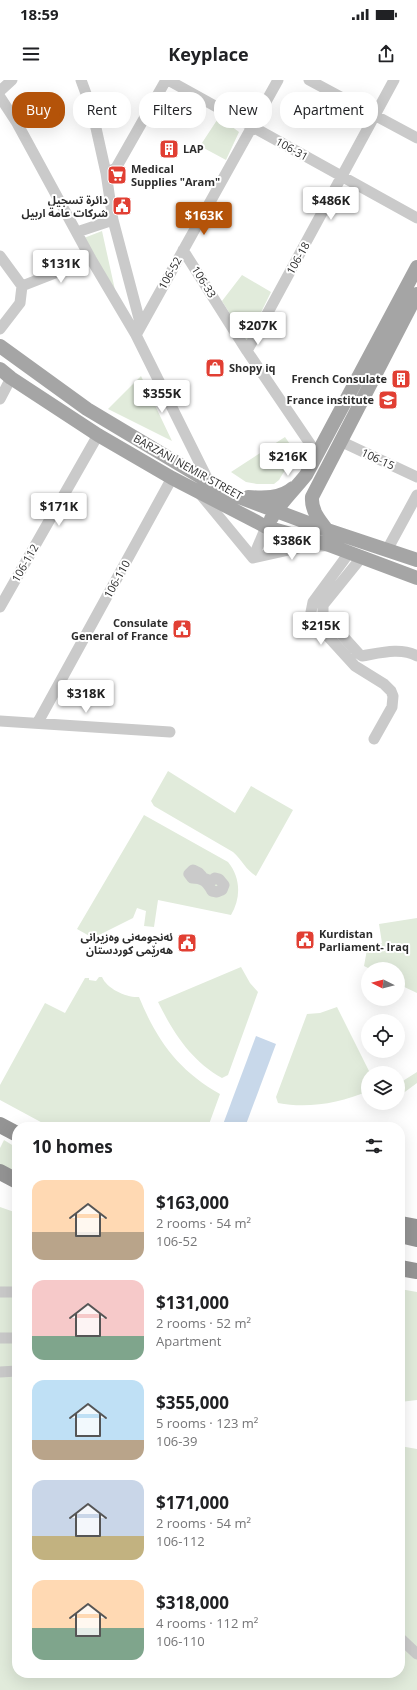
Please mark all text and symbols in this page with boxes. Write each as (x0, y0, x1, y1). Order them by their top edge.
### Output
text: 18:59 (20, 4, 59, 24)
text: Keyplace (168, 42, 249, 66)
icon: menu (20, 43, 42, 65)
icon: share (375, 43, 397, 65)
chip: Buy (12, 92, 65, 128)
chip: Rent (73, 92, 131, 128)
chip: Filters (139, 92, 206, 128)
chip: New (214, 92, 272, 128)
chip: Apartment (280, 92, 378, 128)
street label: 106-31 (273, 134, 311, 164)
building icon: LAP (158, 138, 180, 160)
place label: LAP (183, 141, 204, 156)
place label: Medical Supplies "Aram" (131, 161, 220, 189)
supermarket icon: Medical Supplies "Aram" (106, 164, 128, 186)
pin: $486K (303, 187, 359, 221)
text: $486K (312, 191, 350, 209)
place label: دائرة تسجيل شركات عامة اربيل (22, 192, 108, 220)
public building icon: دائرة تسجيل شركات عامة اربيل (111, 195, 133, 217)
pin: $163K (176, 202, 232, 236)
text: $163K (185, 206, 223, 224)
street label: 106-18 (283, 239, 313, 277)
pin: $131K (33, 250, 89, 284)
text: $131K (42, 254, 80, 272)
street label: 106-52 (155, 254, 185, 292)
street label: 106-33 (189, 263, 220, 301)
pin: $207K (230, 312, 286, 346)
text: $207K (239, 316, 277, 334)
shop icon: Shopy iq (204, 357, 226, 379)
place label: Shopy iq (229, 360, 276, 375)
building icon: French Consulate (390, 368, 412, 390)
place label: French Consulate (291, 371, 387, 386)
pin: $355K (134, 380, 190, 414)
text: $355K (143, 384, 181, 402)
school or university icon: France institute (377, 389, 399, 411)
place label: France institute (287, 392, 374, 407)
street label: BARZANI NEMIR STREET (131, 430, 245, 503)
pin: $216K (260, 443, 316, 477)
street label: 106-15 (359, 444, 397, 473)
text: $216K (269, 447, 307, 465)
pin: $171K (31, 493, 87, 527)
text: $171K (40, 497, 78, 515)
pin: $386K (264, 527, 320, 561)
text: $386K (273, 531, 311, 549)
street label: 106-112 (8, 541, 41, 584)
street label: 106-110 (100, 557, 133, 600)
pin: $215K (293, 612, 349, 646)
place label: Consulate General of France (71, 615, 168, 643)
text: $215K (302, 616, 340, 634)
public building icon: Consulate General of France (171, 618, 193, 640)
pin: $318K (58, 680, 114, 714)
text: $318K (67, 684, 105, 702)
place label: Kurdistan Parliament- Iraq (319, 926, 409, 954)
place label: ئەنجومەنی وەزیرانی هەرێمی کوردستان (81, 929, 173, 957)
public building icon: Kurdistan Parliament- Iraq (294, 929, 316, 951)
public building icon: ئەنجومەنی وەزیرانی هەرێمی کوردستان (176, 932, 198, 954)
north arrow (361, 962, 405, 1006)
map controls (361, 962, 405, 1110)
button: locate (361, 1014, 405, 1058)
button: layers (361, 1066, 405, 1110)
text: 10 homes (32, 1135, 113, 1158)
icon: filters (363, 1135, 385, 1157)
text: $163,000 (156, 1191, 229, 1214)
icon: home (64, 1196, 112, 1244)
text: 2 rooms · 54 m² (156, 1214, 251, 1232)
text: 106-52 (156, 1232, 197, 1250)
text: $131,000 (156, 1291, 229, 1314)
icon: home (64, 1296, 112, 1344)
text: 2 rooms · 52 m² (156, 1314, 251, 1332)
text: Apartment (156, 1332, 221, 1350)
text: $355,000 (156, 1391, 229, 1414)
icon: home (64, 1396, 112, 1444)
text: 5 rooms · 123 m² (156, 1414, 258, 1432)
text: 106-39 (156, 1432, 197, 1450)
text: $171,000 (156, 1491, 229, 1514)
icon: home (64, 1496, 112, 1544)
text: 2 rooms · 54 m² (156, 1514, 251, 1532)
text: 106-112 (156, 1532, 205, 1550)
text: $318,000 (156, 1591, 229, 1614)
icon: home (64, 1596, 112, 1644)
text: 4 rooms · 112 m² (156, 1614, 258, 1632)
text: 106-110 (156, 1632, 205, 1650)

